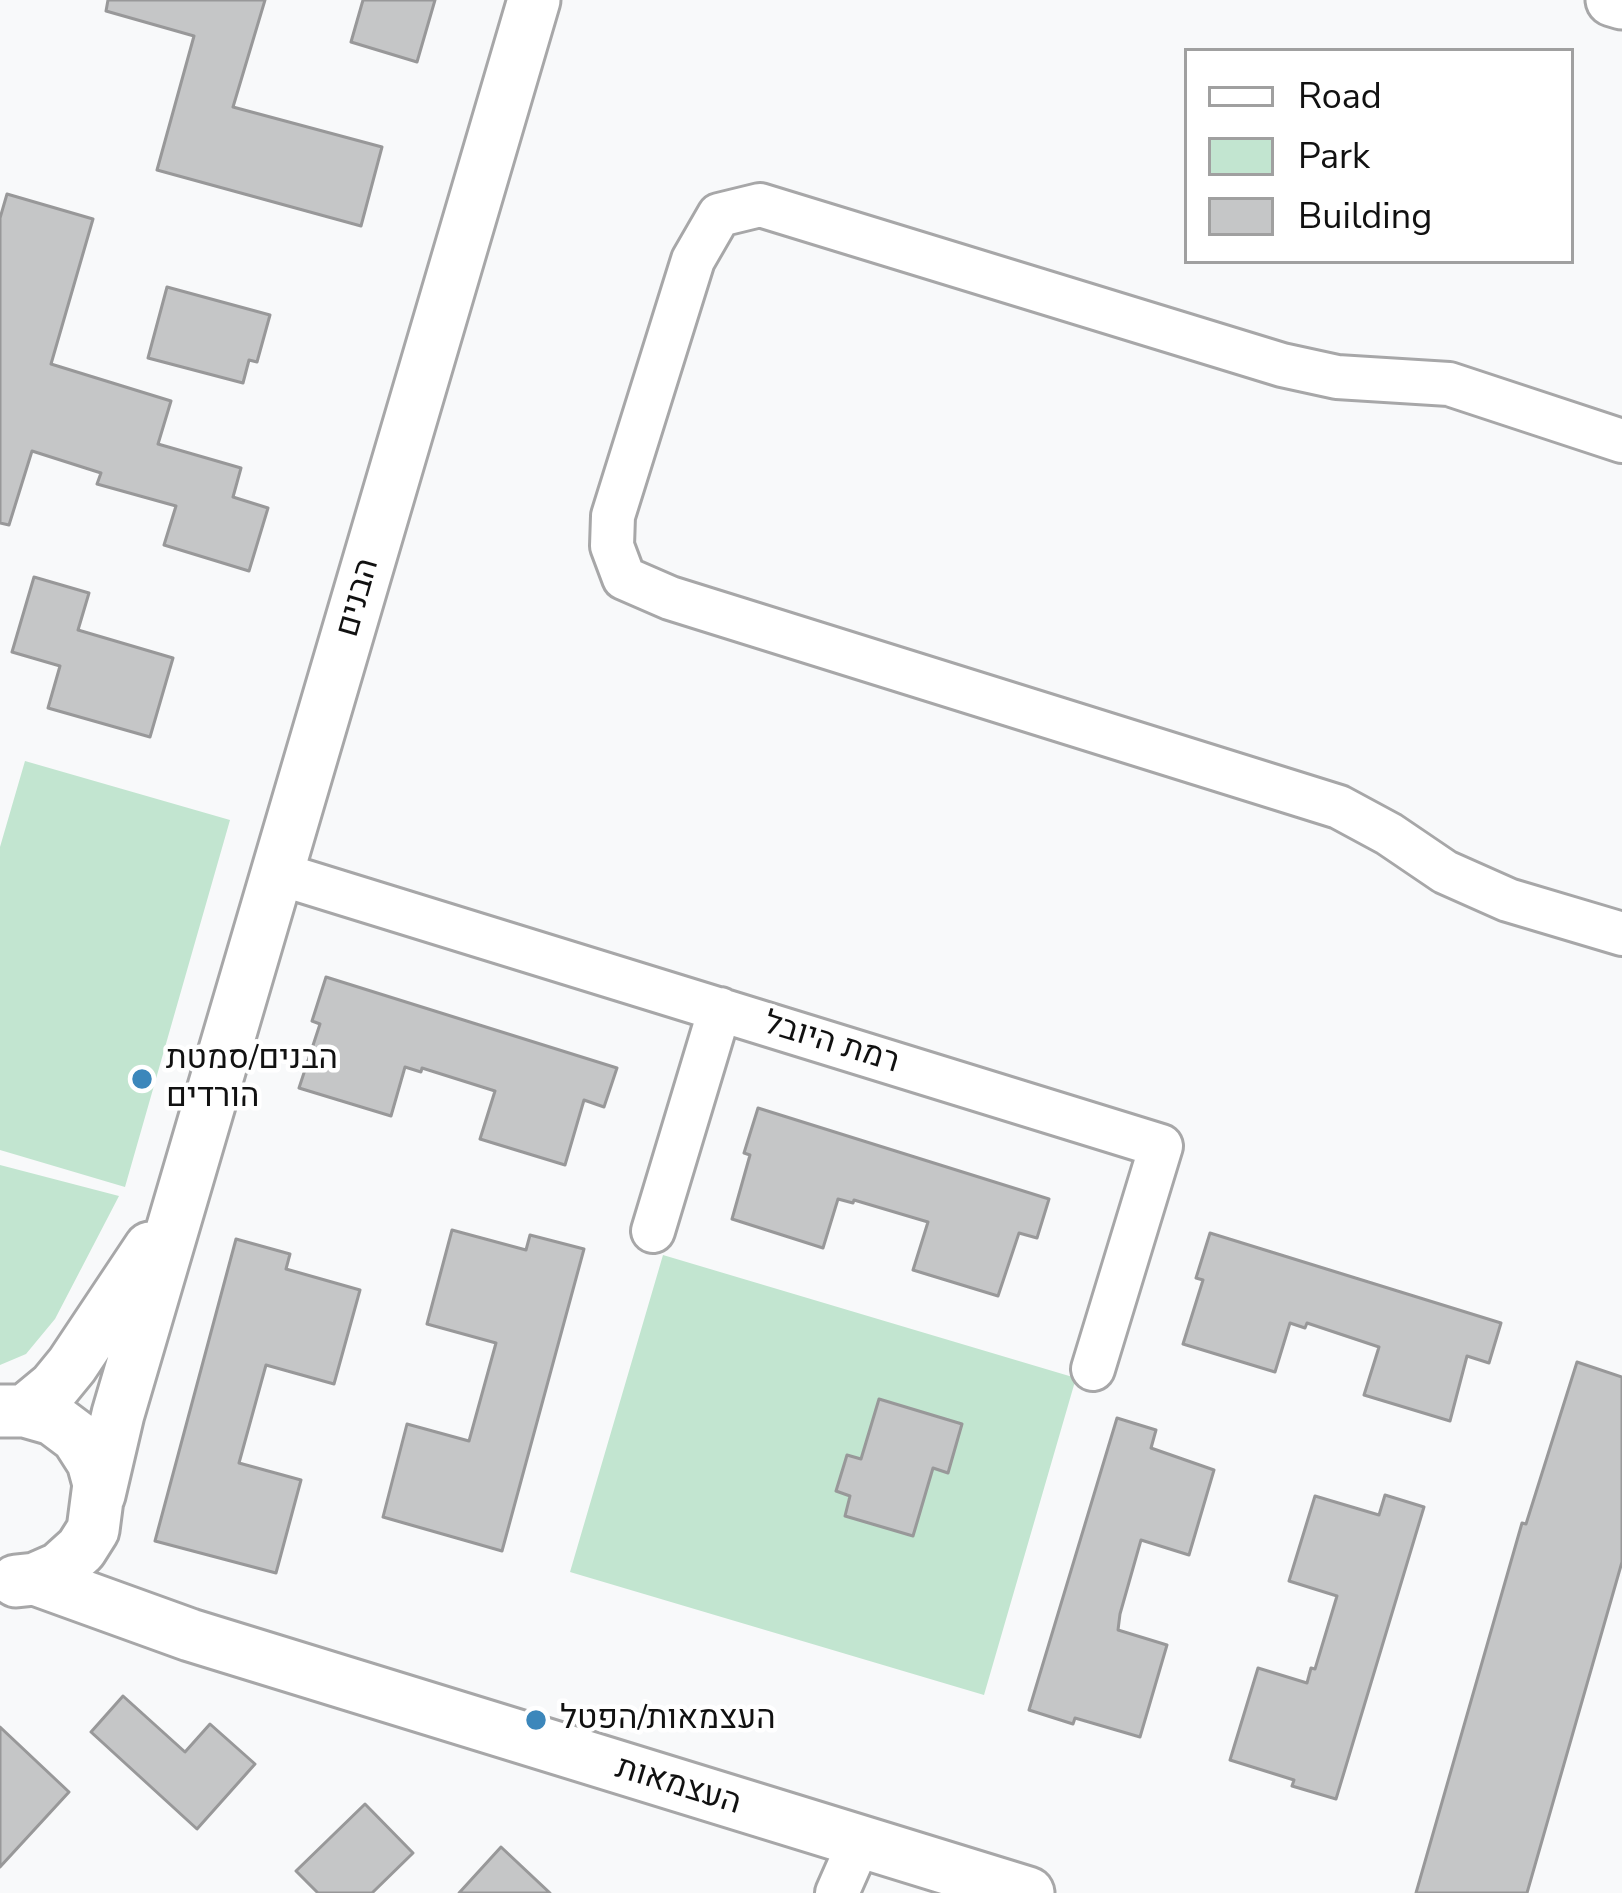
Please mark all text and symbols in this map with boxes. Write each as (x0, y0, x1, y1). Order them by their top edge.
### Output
legend (1184, 48, 1574, 264)
text: Road (1298, 72, 1382, 121)
text: Park (1298, 132, 1370, 181)
text: Building (1298, 192, 1432, 241)
street label: הבנים (329, 554, 389, 642)
street label: רמת היובל (758, 1005, 904, 1083)
place label: הבנים/סמטת הורדים (166, 1040, 338, 1118)
marker: הבנים/סמטת הורדים (129, 1066, 155, 1092)
place label: העצמאות/הפטל (560, 1700, 776, 1740)
marker: העצמאות/הפטל (523, 1707, 549, 1733)
street label: העצמאות (611, 1749, 745, 1825)

